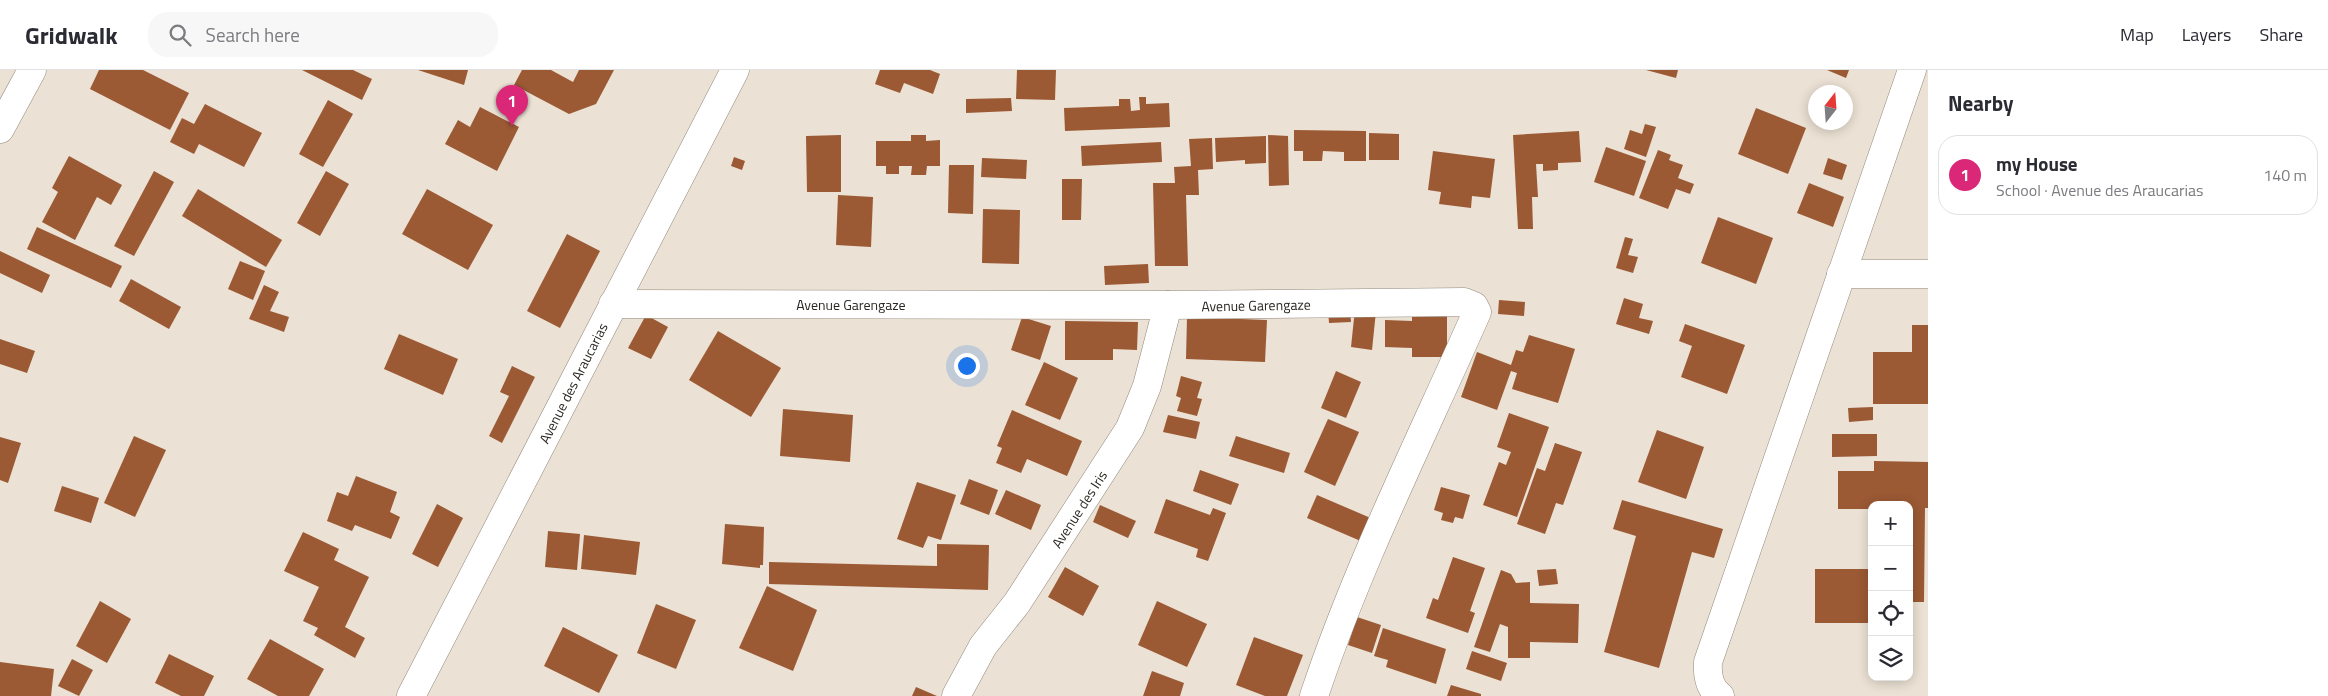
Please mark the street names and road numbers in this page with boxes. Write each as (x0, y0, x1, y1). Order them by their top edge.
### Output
street label: Avenue Garengaze (796, 294, 906, 315)
street label: Avenue Garengaze (1201, 294, 1311, 316)
street label: Avenue des Araucarias (533, 319, 613, 447)
street label: Avenue des Iris (1046, 466, 1112, 552)

